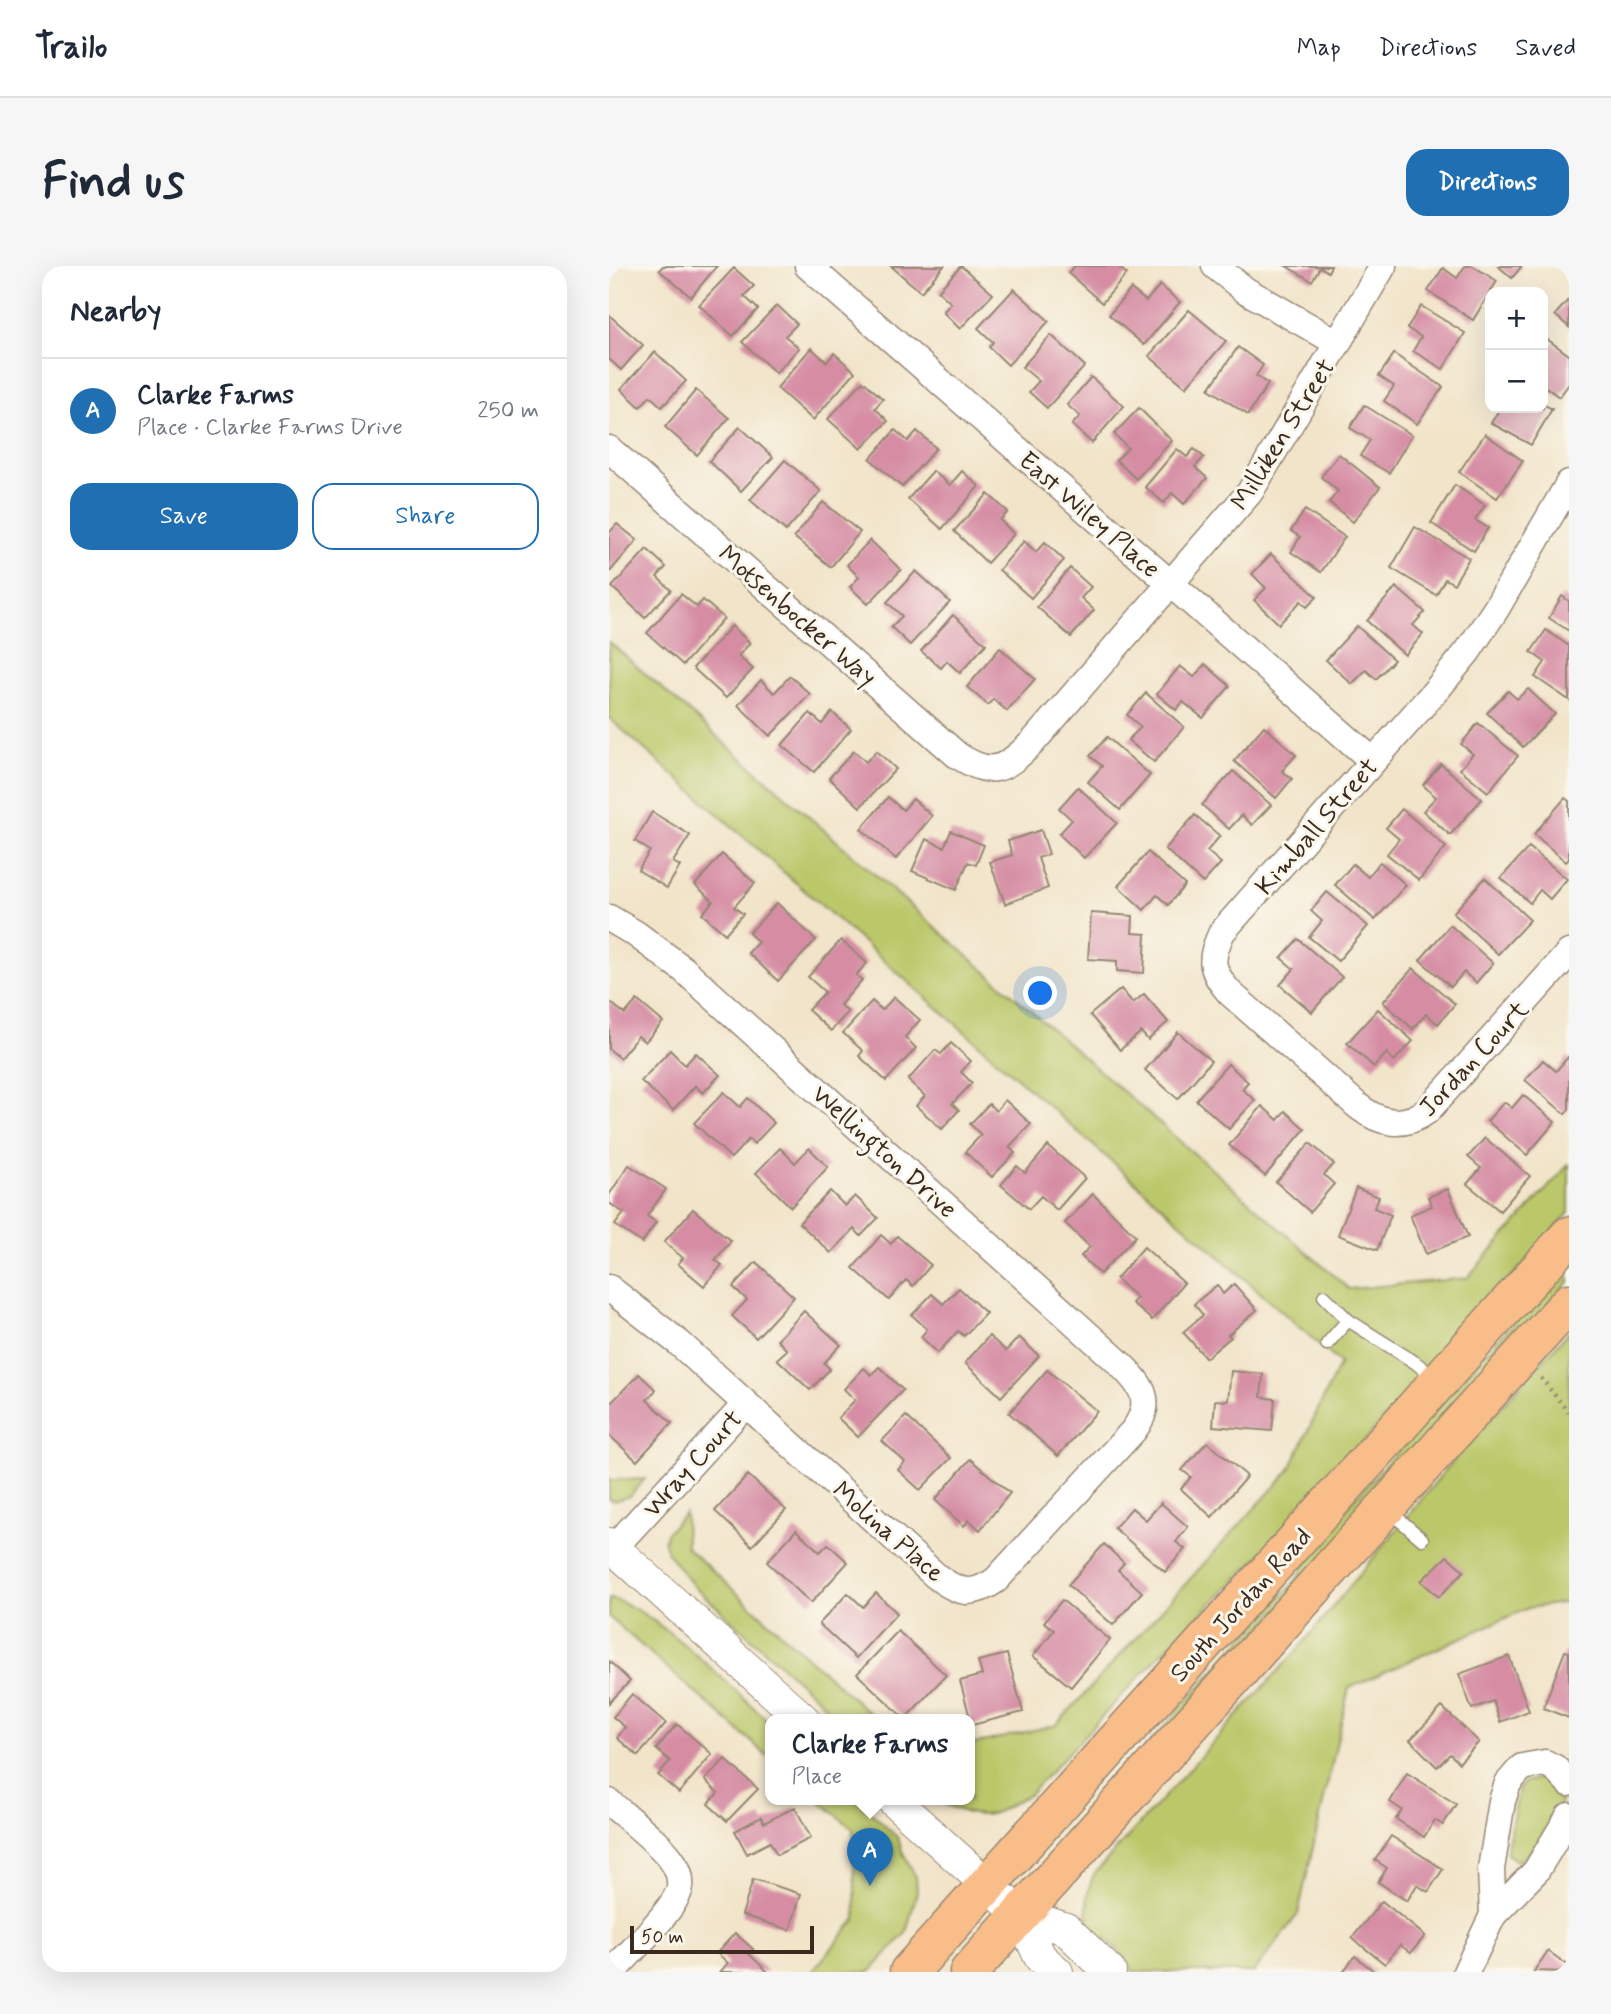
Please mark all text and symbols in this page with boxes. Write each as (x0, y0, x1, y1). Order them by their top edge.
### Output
text: Trailo (35, 26, 107, 70)
text: Map (1297, 33, 1341, 64)
text: Directions (1379, 33, 1477, 64)
text: Saved (1515, 33, 1576, 64)
button: Directions (1406, 149, 1569, 216)
text: Find us (42, 150, 185, 215)
map controls (1485, 287, 1548, 413)
button: + (1485, 287, 1548, 350)
text: Nearby (70, 292, 161, 331)
button: − (1485, 350, 1548, 413)
street label: Milliken Street (1224, 353, 1344, 517)
text: Clarke Farms (137, 379, 294, 413)
text: A (85, 396, 101, 426)
text: 250 m (477, 396, 539, 426)
text: Place · Clarke Farms Drive (137, 413, 403, 443)
street label: East Wiley Place (1011, 444, 1167, 587)
button: Save (70, 483, 298, 550)
button: Share (312, 483, 539, 550)
street label: Motsenbocker Way (710, 538, 883, 695)
street label: Kimball Street (1248, 752, 1387, 903)
your location (1023, 976, 1057, 1010)
street label: Jordan Court (1412, 994, 1537, 1125)
street label: Wellington Drive (802, 1078, 963, 1229)
street label: Wray Court (636, 1403, 751, 1525)
street label: Molina Place (824, 1474, 951, 1591)
street label: South Jordan Road (1163, 1521, 1320, 1690)
popup (765, 1714, 975, 1805)
text: Clarke Farms (792, 1728, 948, 1762)
text: Place (792, 1762, 842, 1792)
pin: A (847, 1828, 893, 1886)
scale bar (630, 1923, 814, 1955)
text: 50 m (641, 1925, 684, 1950)

